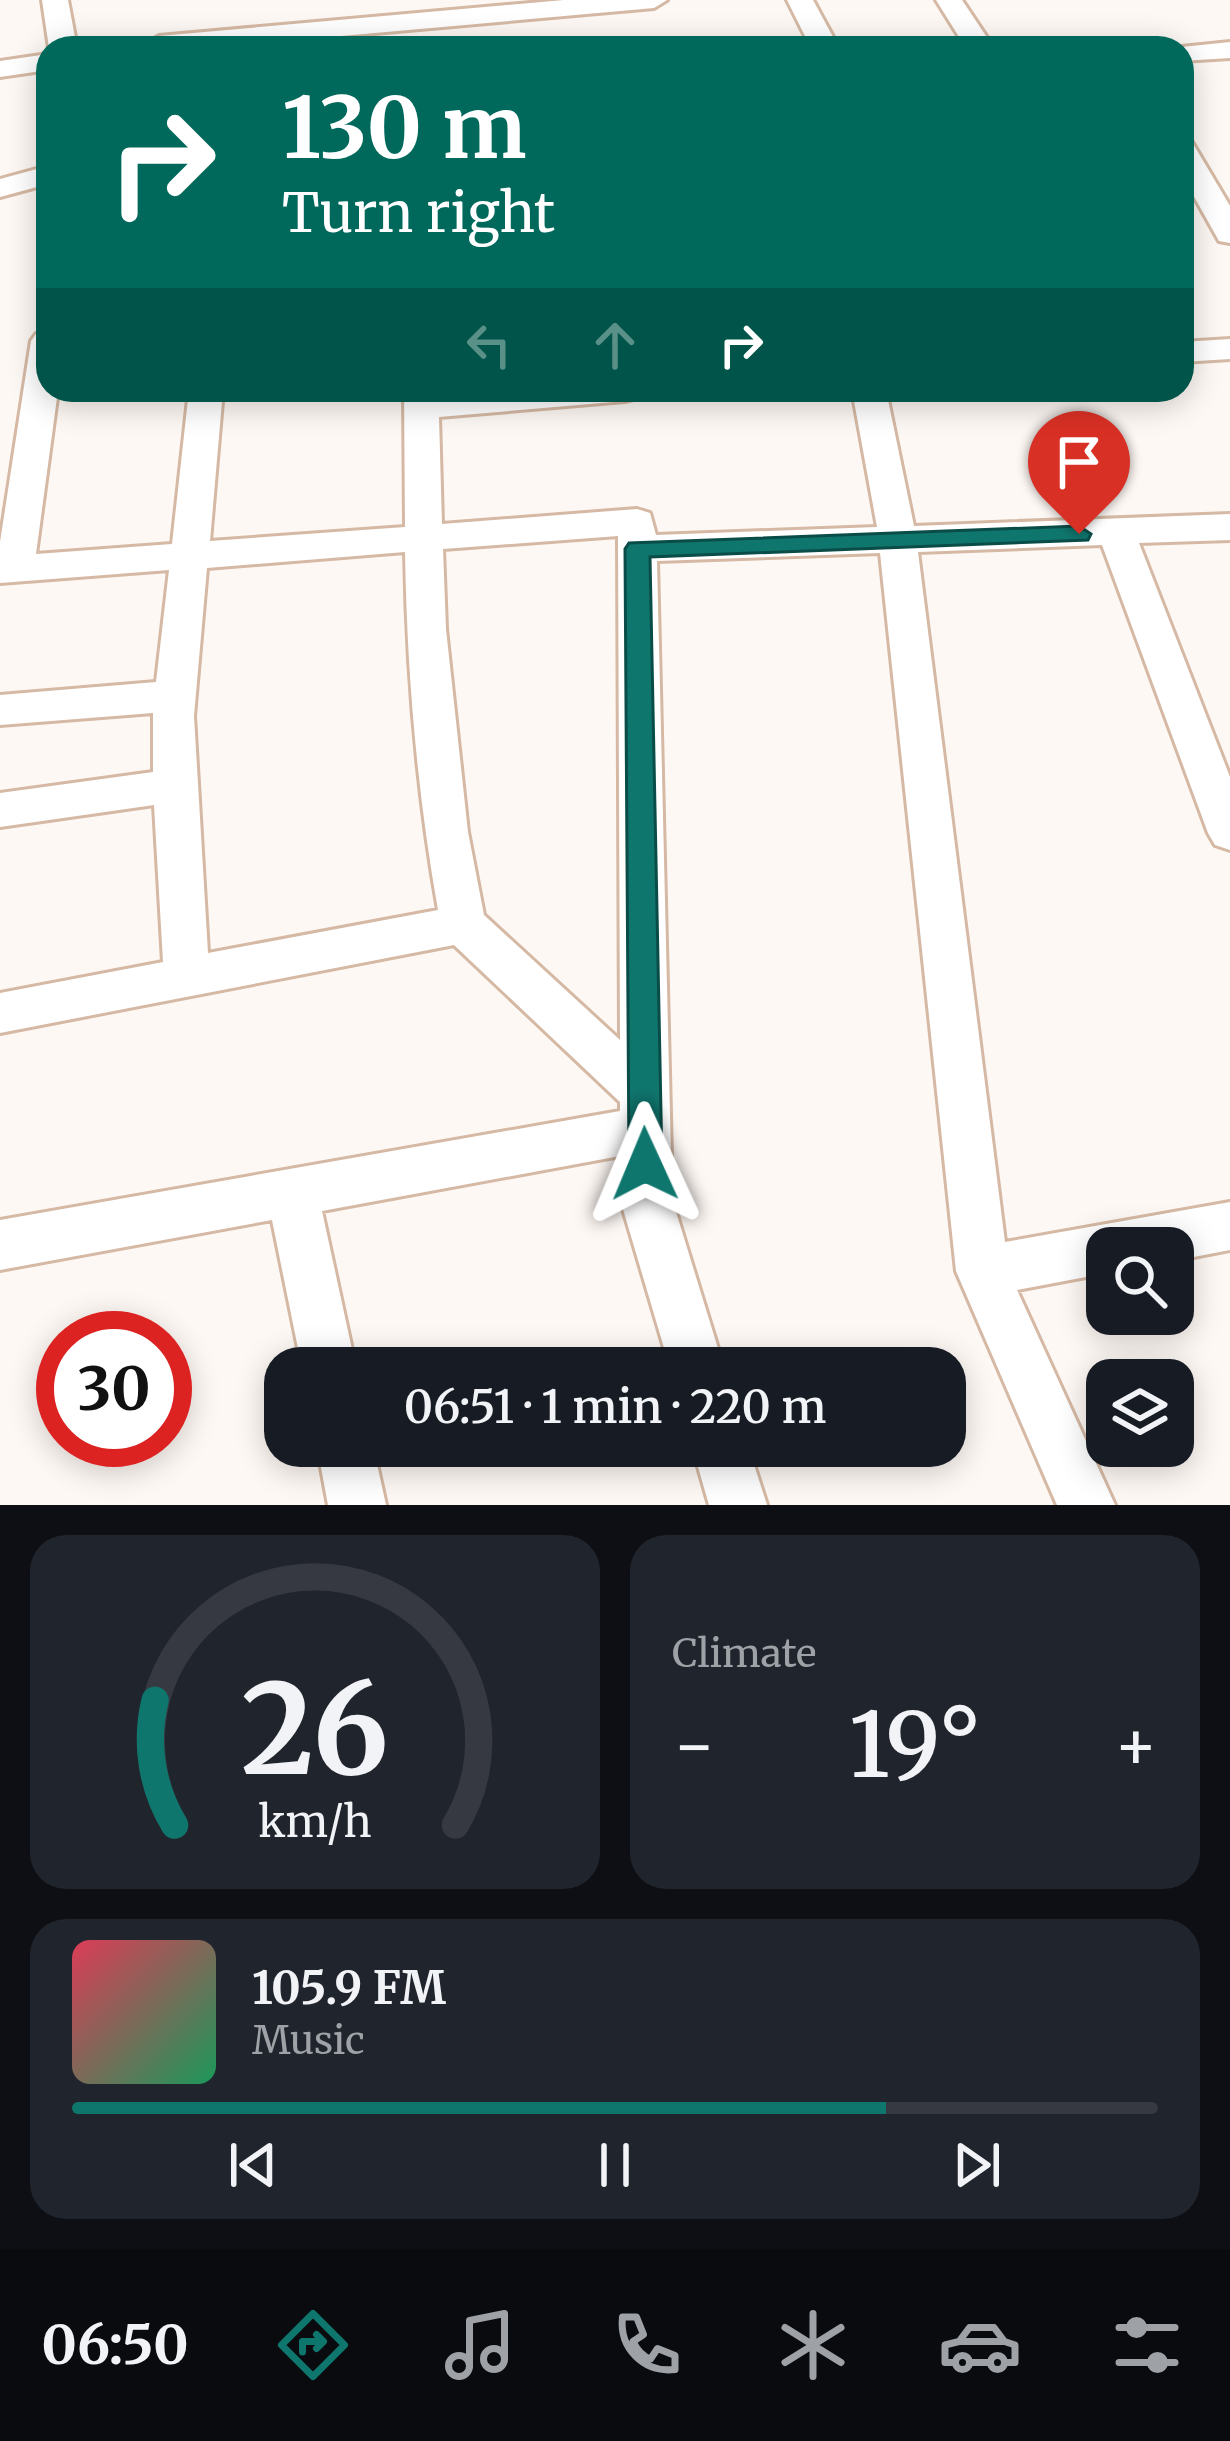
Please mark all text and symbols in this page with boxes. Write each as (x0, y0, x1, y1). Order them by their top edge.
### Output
text: 130 m (282, 75, 526, 181)
icon: right (84, 84, 240, 240)
text: Turn right (282, 179, 555, 247)
icon: left (456, 312, 522, 378)
icon: ahead (582, 312, 648, 378)
icon: right (708, 312, 774, 378)
pin (1028, 411, 1130, 534)
icon: arrive (1046, 429, 1112, 495)
position arrow (582, 1101, 708, 1227)
map controls (1086, 1227, 1194, 1467)
button: search (1086, 1227, 1194, 1335)
speed limit sign: 30 (36, 1311, 192, 1467)
button: layers (1086, 1359, 1194, 1467)
text: 06:51 · 1 min · 220 m (404, 1379, 826, 1435)
text: Climate (672, 1629, 816, 1678)
text: 26 (241, 1651, 389, 1808)
text: 19° (849, 1688, 981, 1802)
text: − (672, 1704, 716, 1787)
text: + (1114, 1704, 1158, 1787)
text: km/h (258, 1795, 372, 1849)
text: 105.9 FM (252, 1960, 446, 2016)
text: Music (252, 2016, 365, 2065)
icon: previous (220, 2132, 286, 2198)
icon: pause (582, 2132, 648, 2198)
icon: next (944, 2132, 1010, 2198)
icon: directions (271, 2303, 355, 2387)
icon: music (438, 2303, 522, 2387)
icon: phone (605, 2303, 689, 2387)
icon: climate (771, 2303, 855, 2387)
icon: car (938, 2303, 1022, 2387)
icon: filters (1105, 2303, 1189, 2387)
text: 06:50 (41, 2311, 189, 2379)

